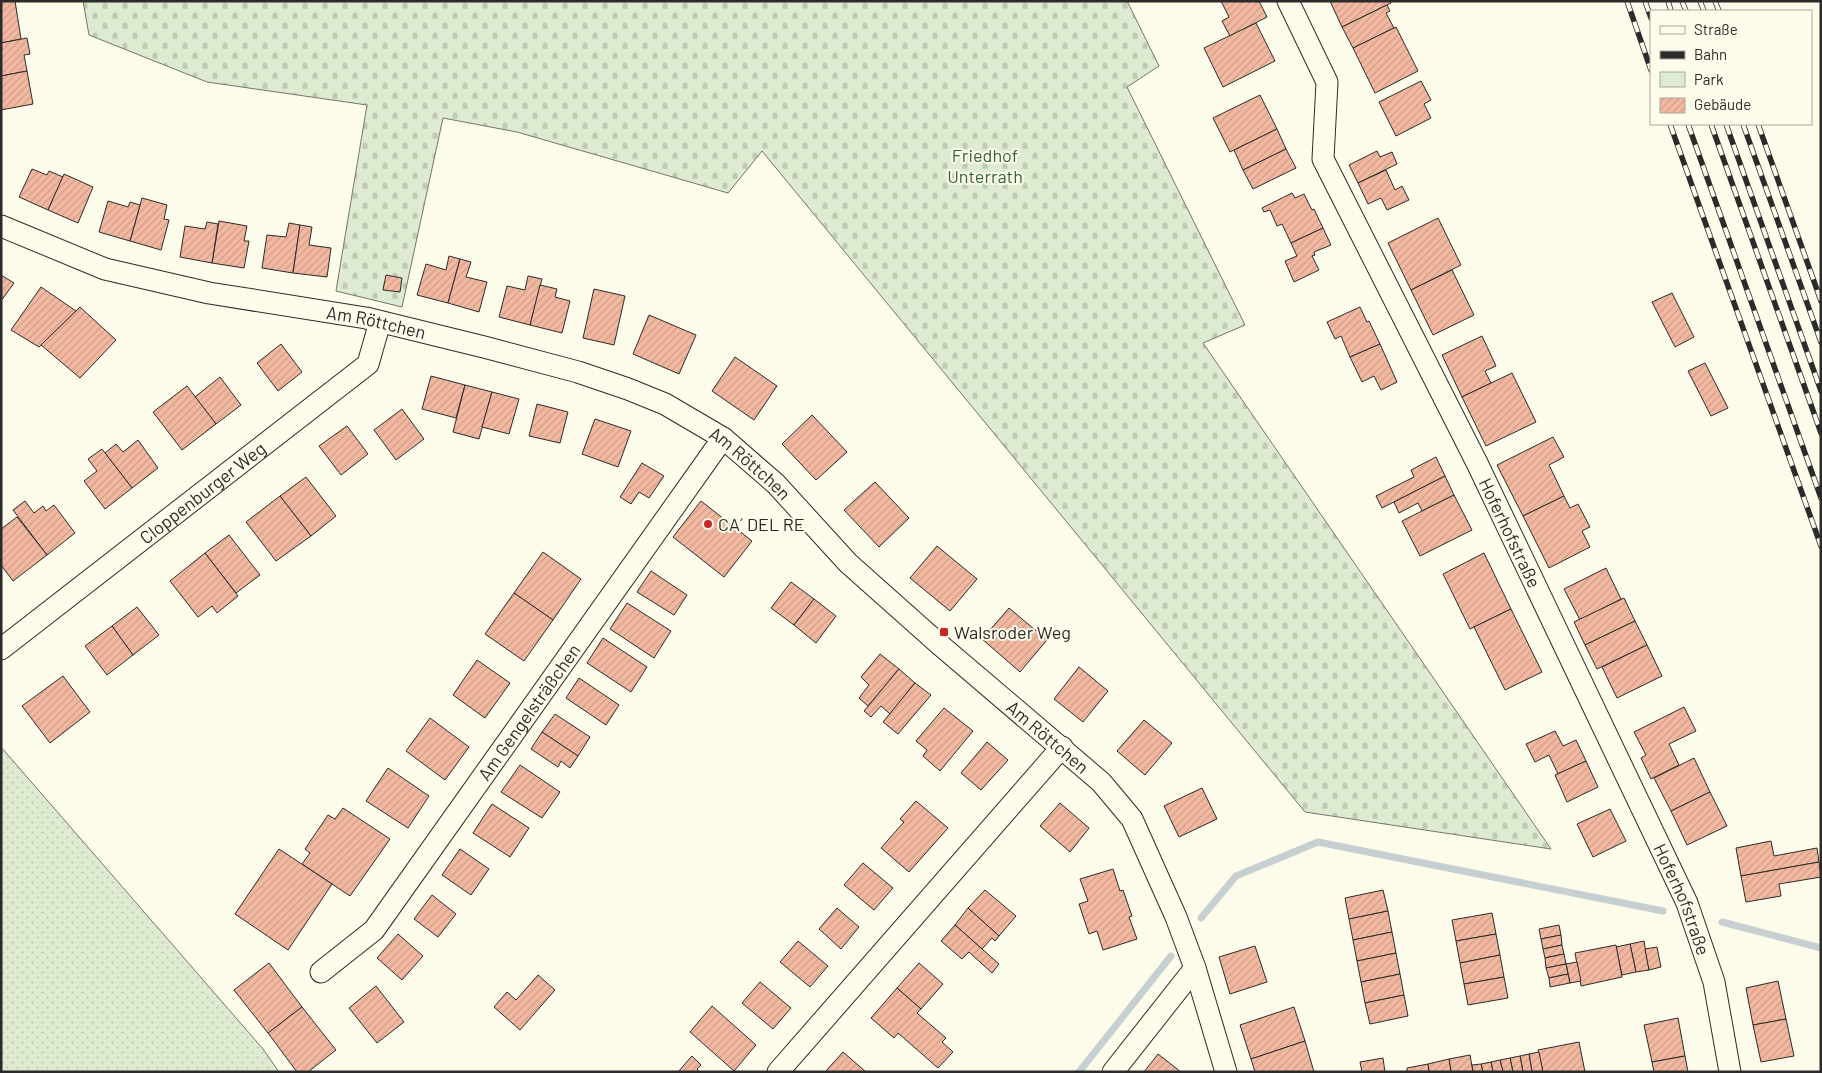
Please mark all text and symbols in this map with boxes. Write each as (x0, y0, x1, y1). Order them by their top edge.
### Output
legend (1650, 10, 1812, 125)
text: Straße (1694, 20, 1738, 38)
text: Bahn (1694, 45, 1727, 63)
text: Park (1694, 70, 1724, 88)
text: Gebäude (1694, 95, 1751, 113)
park label: Friedhof Unterrath (947, 144, 1023, 187)
street label: Am Röttchen (325, 301, 428, 343)
street label: Am Röttchen (706, 422, 796, 504)
street label: Cloppenburger Weg (135, 437, 270, 548)
street label: Hoferhofstraße (1475, 474, 1546, 591)
place label: CA´ DEL RE (718, 513, 805, 535)
marker: CA´ DEL RE (702, 518, 714, 530)
place label: Walsroder Weg (954, 621, 1071, 643)
marker: Walsroder Weg (938, 626, 950, 638)
street label: Am Gengelsträßchen (473, 639, 585, 785)
street label: Am Röttchen (1002, 696, 1094, 778)
street label: Hoferhofstraße (1649, 840, 1715, 958)

